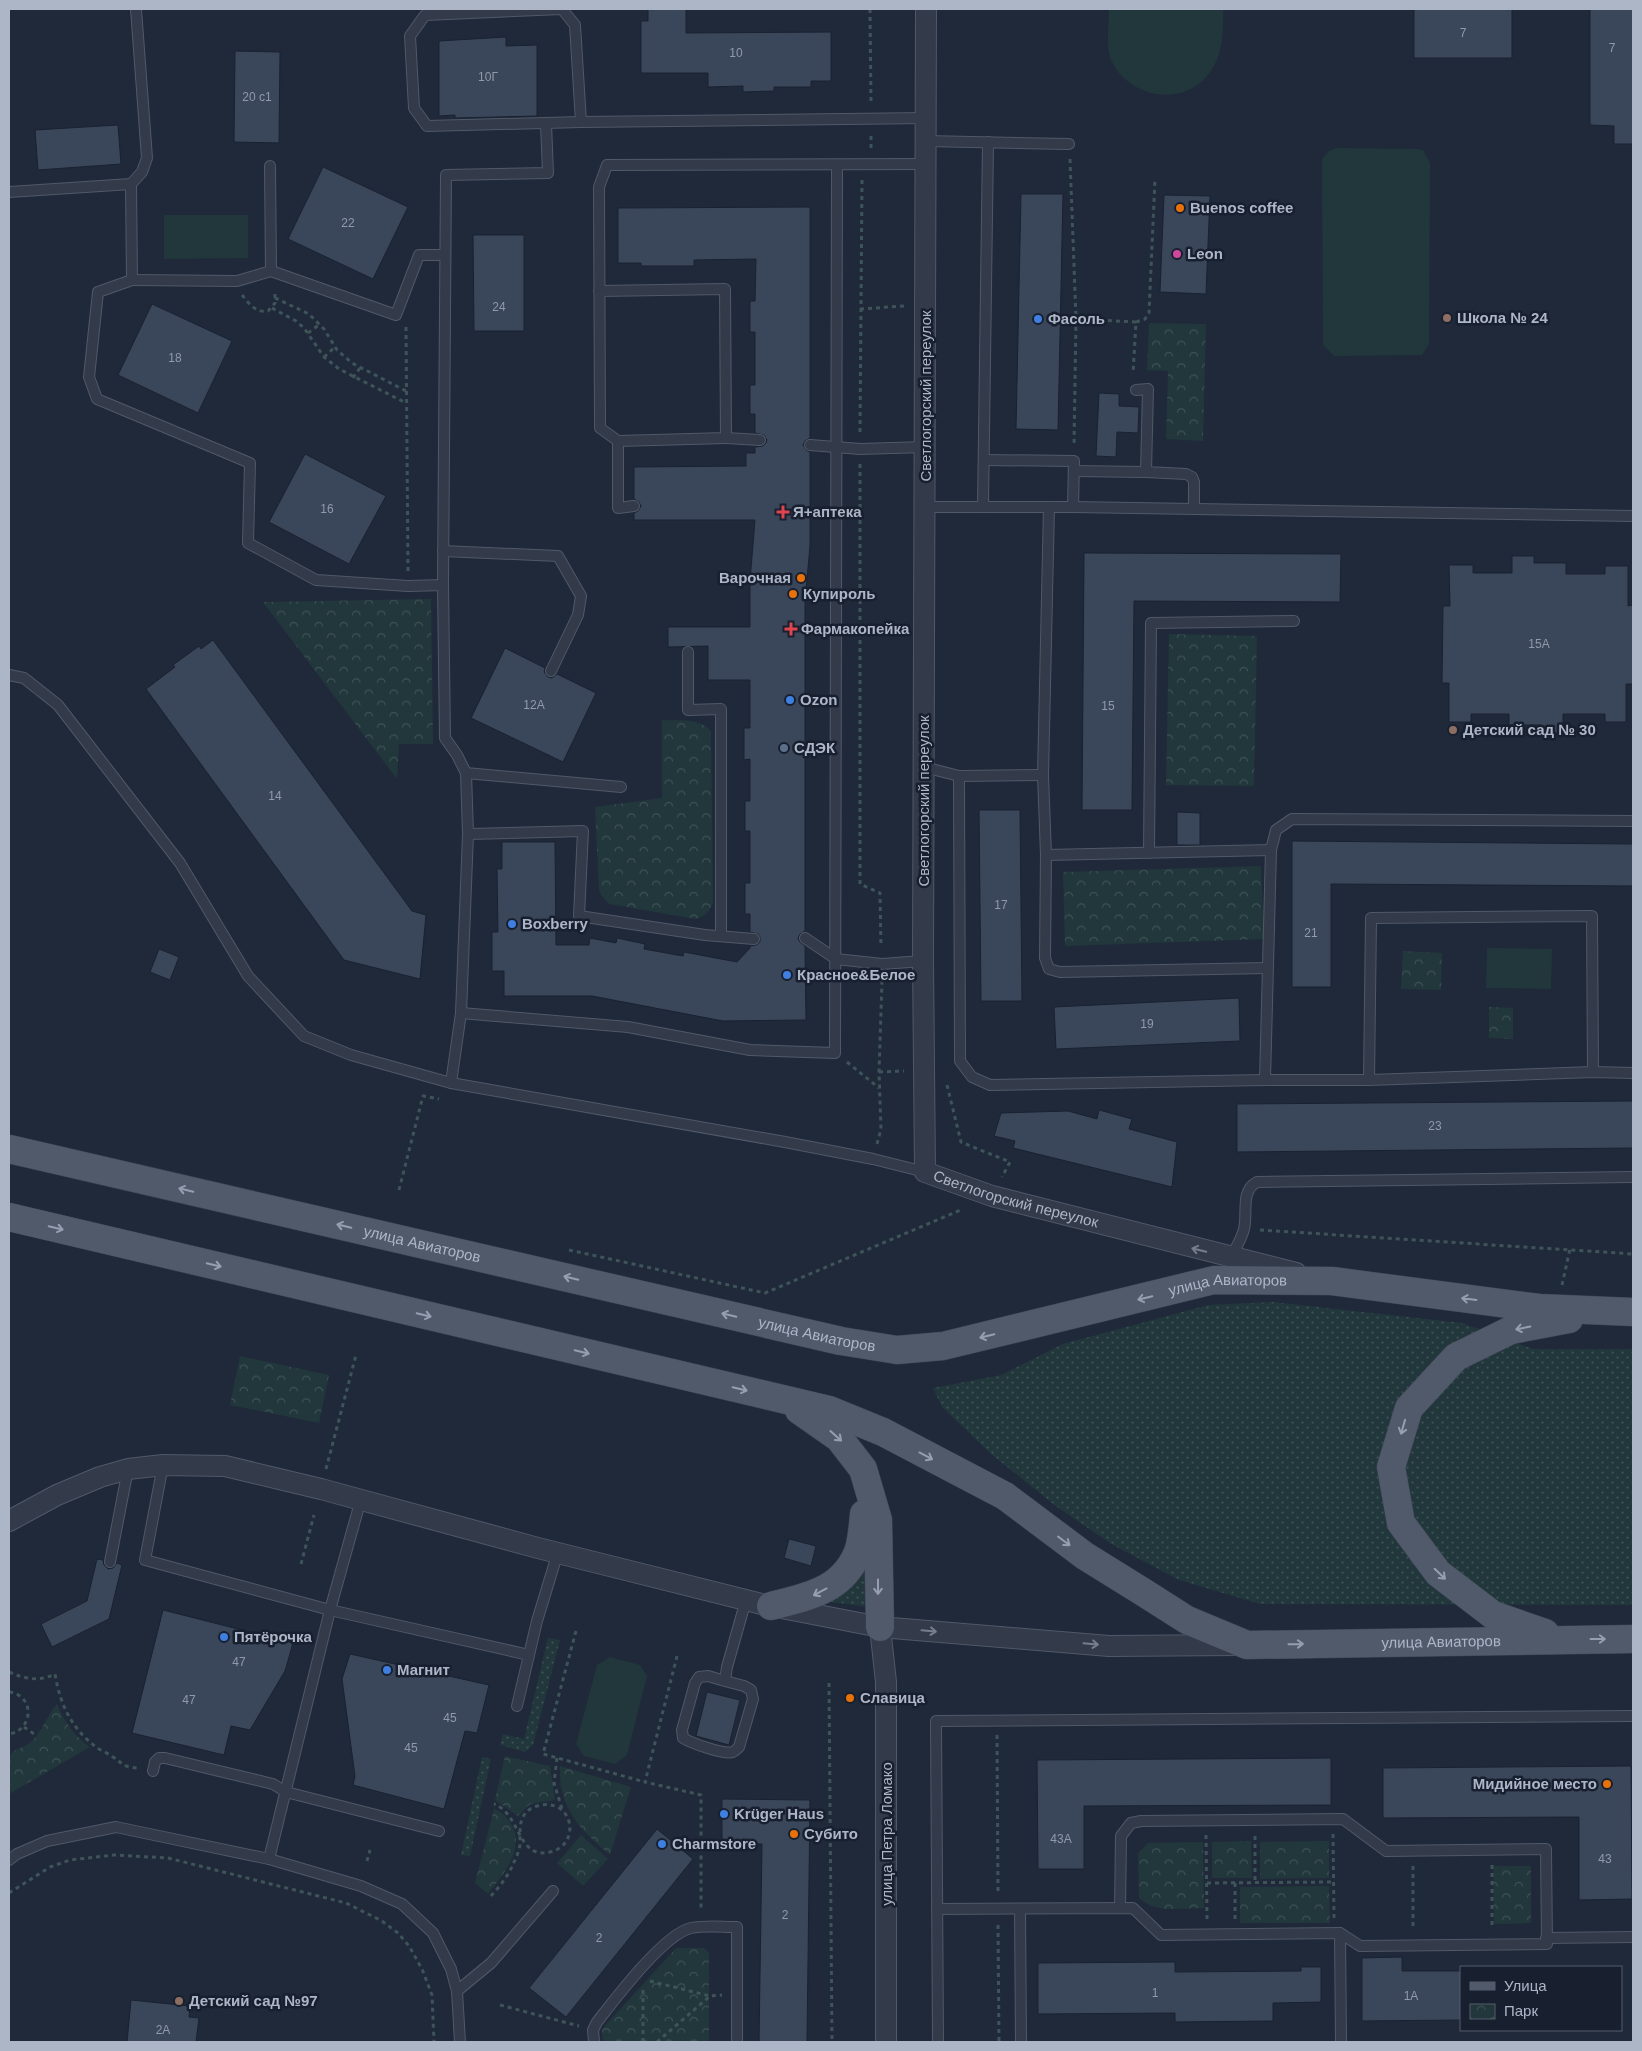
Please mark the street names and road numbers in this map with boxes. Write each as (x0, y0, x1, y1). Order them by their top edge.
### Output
street label: Светлогорский переулок (917, 310, 934, 482)
street label: Светлогорский переулок (915, 715, 932, 887)
street label: Светлогорский переулок (931, 1167, 1101, 1231)
street label: улица Авиаторов (362, 1222, 482, 1266)
street label: улица Авиаторов (1167, 1271, 1287, 1299)
street label: улица Авиаторов (757, 1313, 877, 1354)
street label: улица Авиаторов (1381, 1632, 1501, 1651)
street label: улица Петра Ломако (878, 1762, 895, 1906)

